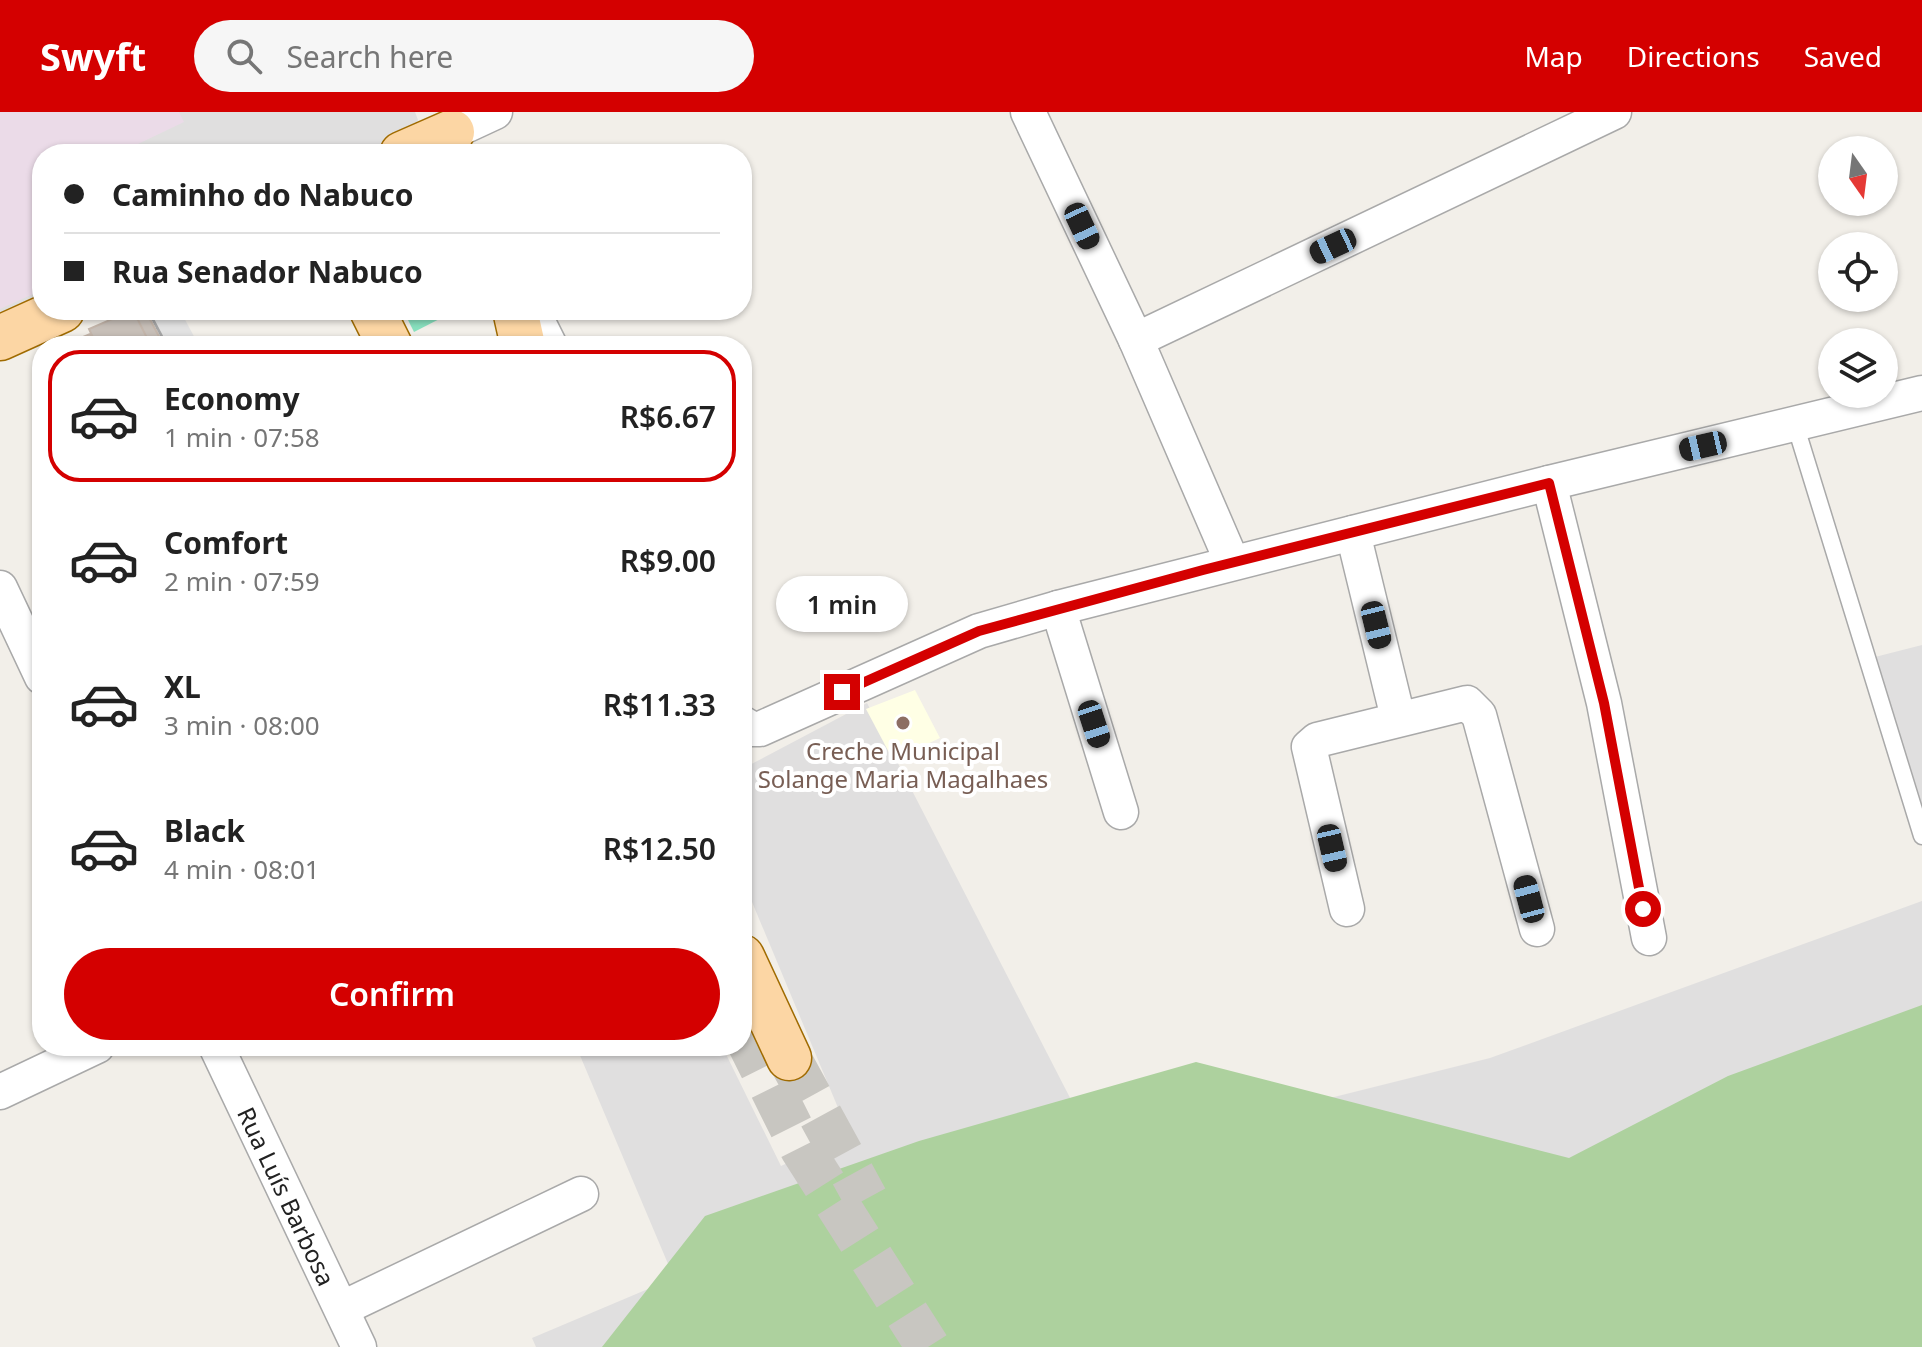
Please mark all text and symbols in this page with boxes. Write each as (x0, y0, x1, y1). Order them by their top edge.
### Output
search box (194, 20, 754, 92)
text: Swyft (40, 30, 146, 82)
icon: search (222, 34, 266, 78)
text: Search here (286, 36, 453, 77)
text: Map (1524, 37, 1583, 75)
text: Directions (1627, 37, 1760, 75)
text: Saved (1804, 37, 1882, 75)
north arrow (1818, 136, 1898, 216)
map controls (1818, 136, 1898, 408)
text: Caminho do Nabuco (112, 174, 414, 215)
car (1061, 199, 1103, 253)
car (1306, 225, 1360, 267)
button: locate (1818, 232, 1898, 312)
text: Rua Senador Nabuco (112, 251, 423, 292)
button: layers (1818, 328, 1898, 408)
text: Economy (164, 378, 300, 419)
icon: car (68, 380, 140, 452)
text: R$6.67 (620, 396, 716, 437)
text: 1 min · 07:58 (164, 419, 320, 455)
car (1677, 429, 1729, 463)
text: Comfort (164, 522, 288, 563)
icon: car (68, 524, 140, 596)
text: R$9.00 (620, 540, 716, 581)
text: 2 min · 07:59 (164, 563, 320, 599)
callout: 1 min (776, 576, 908, 632)
text: 1 min (807, 586, 877, 622)
car (1359, 599, 1393, 651)
text: XL (164, 666, 201, 707)
icon: car (68, 668, 140, 740)
route end (824, 674, 860, 710)
text: R$11.33 (603, 684, 716, 725)
car (1075, 697, 1113, 751)
text: 3 min · 08:00 (164, 707, 320, 743)
marker: Creche Municipal Solange Maria Magalhaes (894, 714, 912, 732)
place label: Creche Municipal Solange Maria Magalhaes (758, 734, 1048, 795)
text: Black (164, 810, 245, 851)
icon: car (68, 812, 140, 884)
car (1315, 822, 1349, 874)
text: R$12.50 (603, 828, 716, 869)
text: 4 min · 08:01 (164, 851, 320, 887)
car (1511, 873, 1547, 925)
route start (1625, 891, 1661, 927)
button: Confirm (64, 948, 720, 1040)
street label: Rua Luís Barbosa (231, 1101, 344, 1291)

